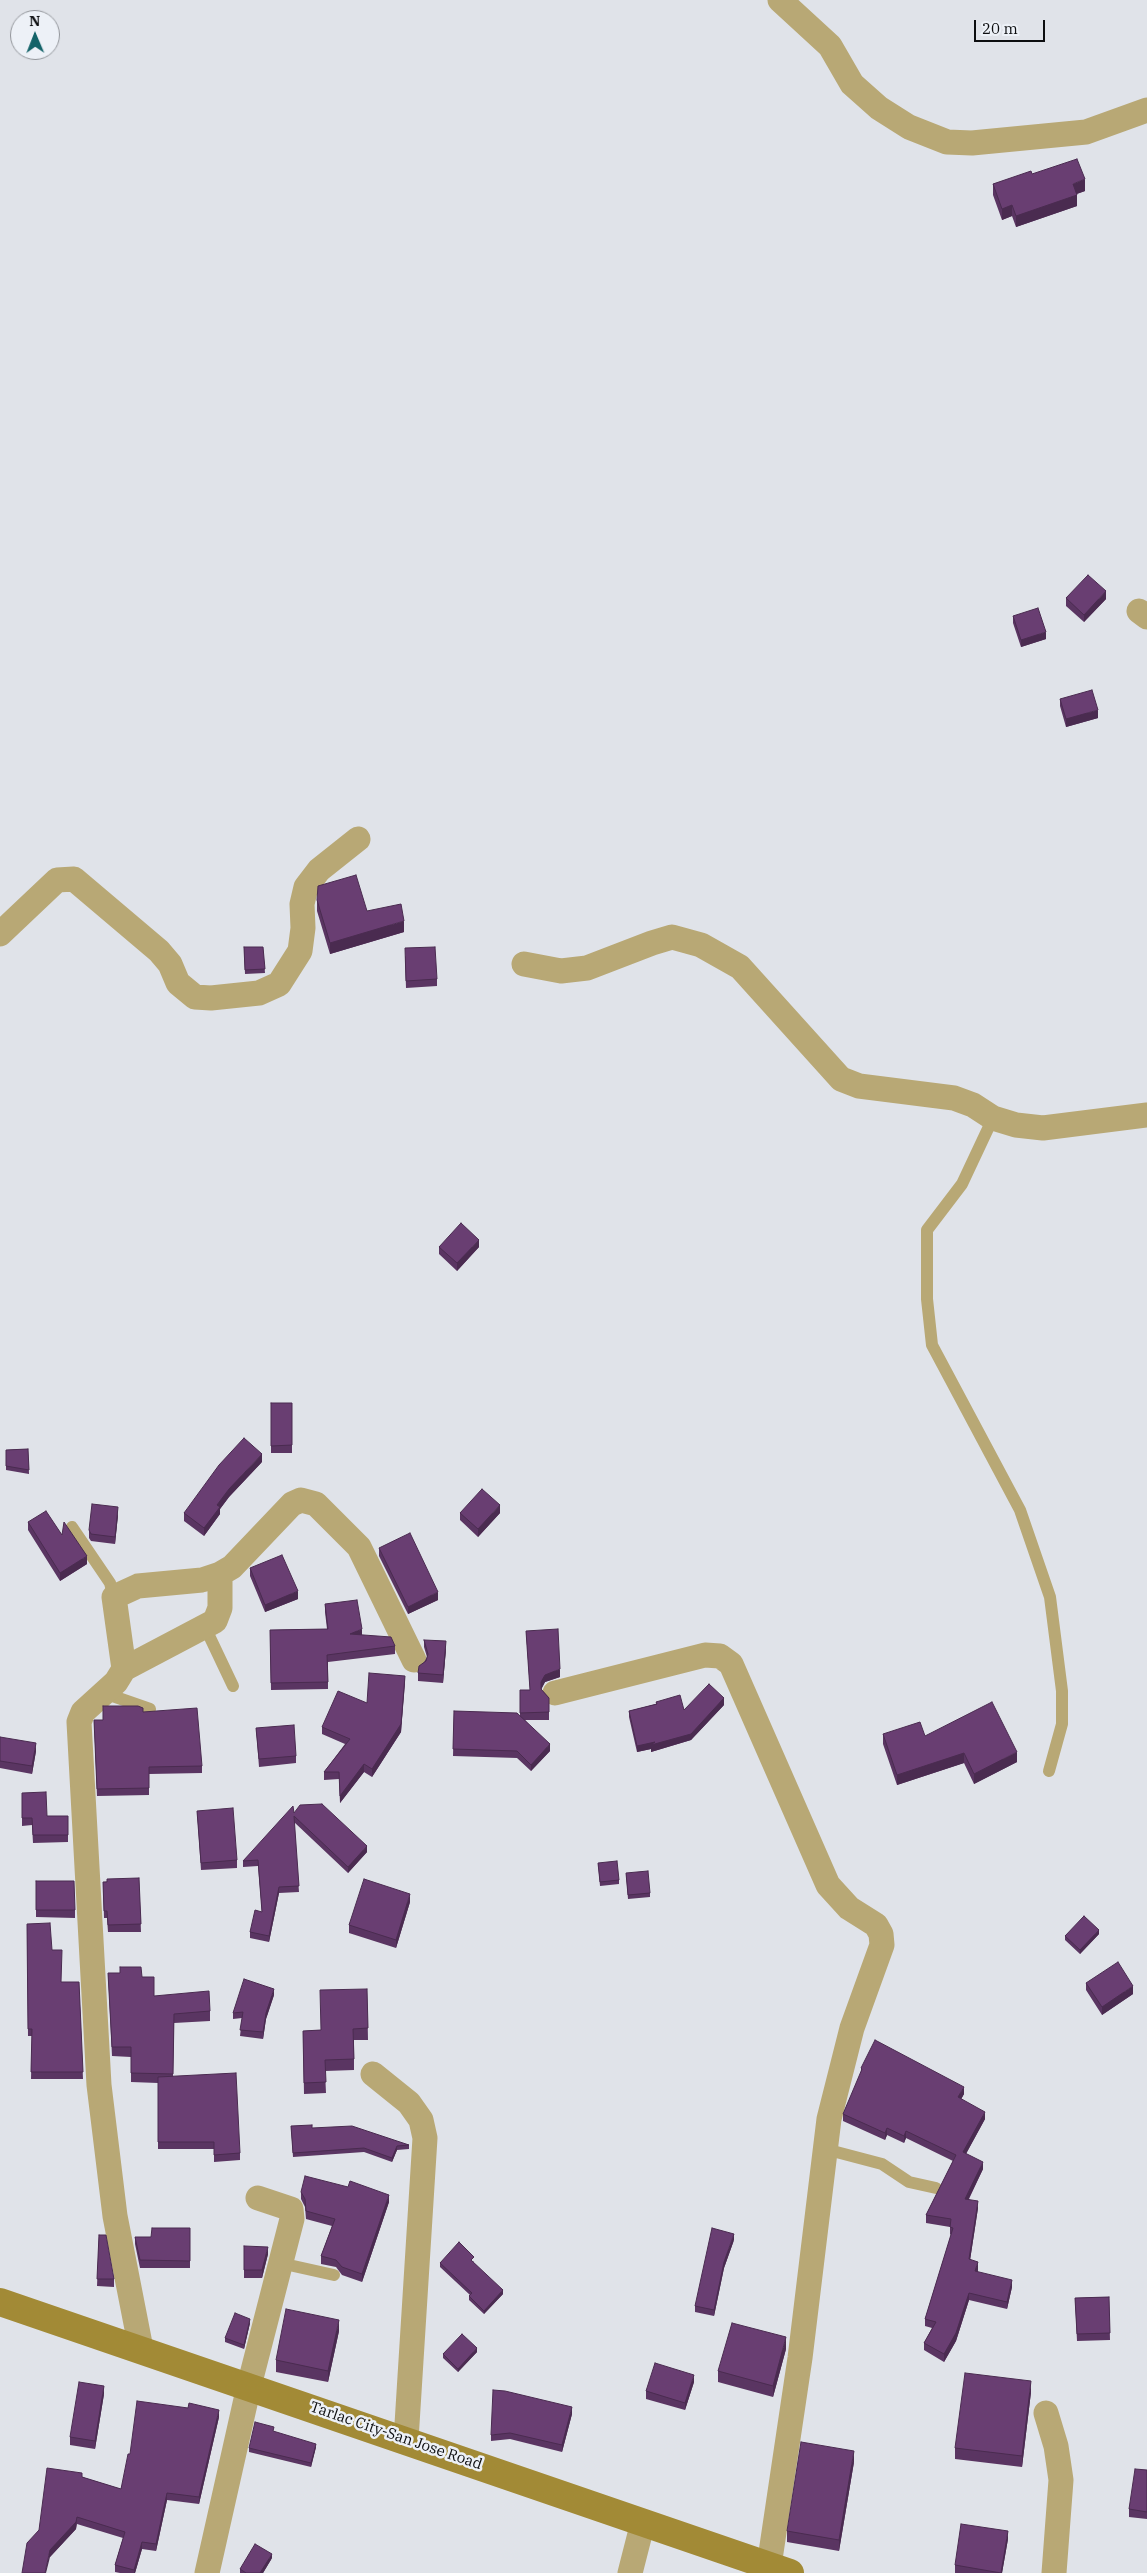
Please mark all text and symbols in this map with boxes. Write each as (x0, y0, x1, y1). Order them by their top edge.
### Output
north arrow (10, 10, 60, 60)
scale bar (977, 10, 1048, 42)
text: N (29, 12, 40, 30)
text: 20 m (982, 19, 1018, 38)
street label: Tarlac City-San Jose Road (308, 2398, 484, 2474)

